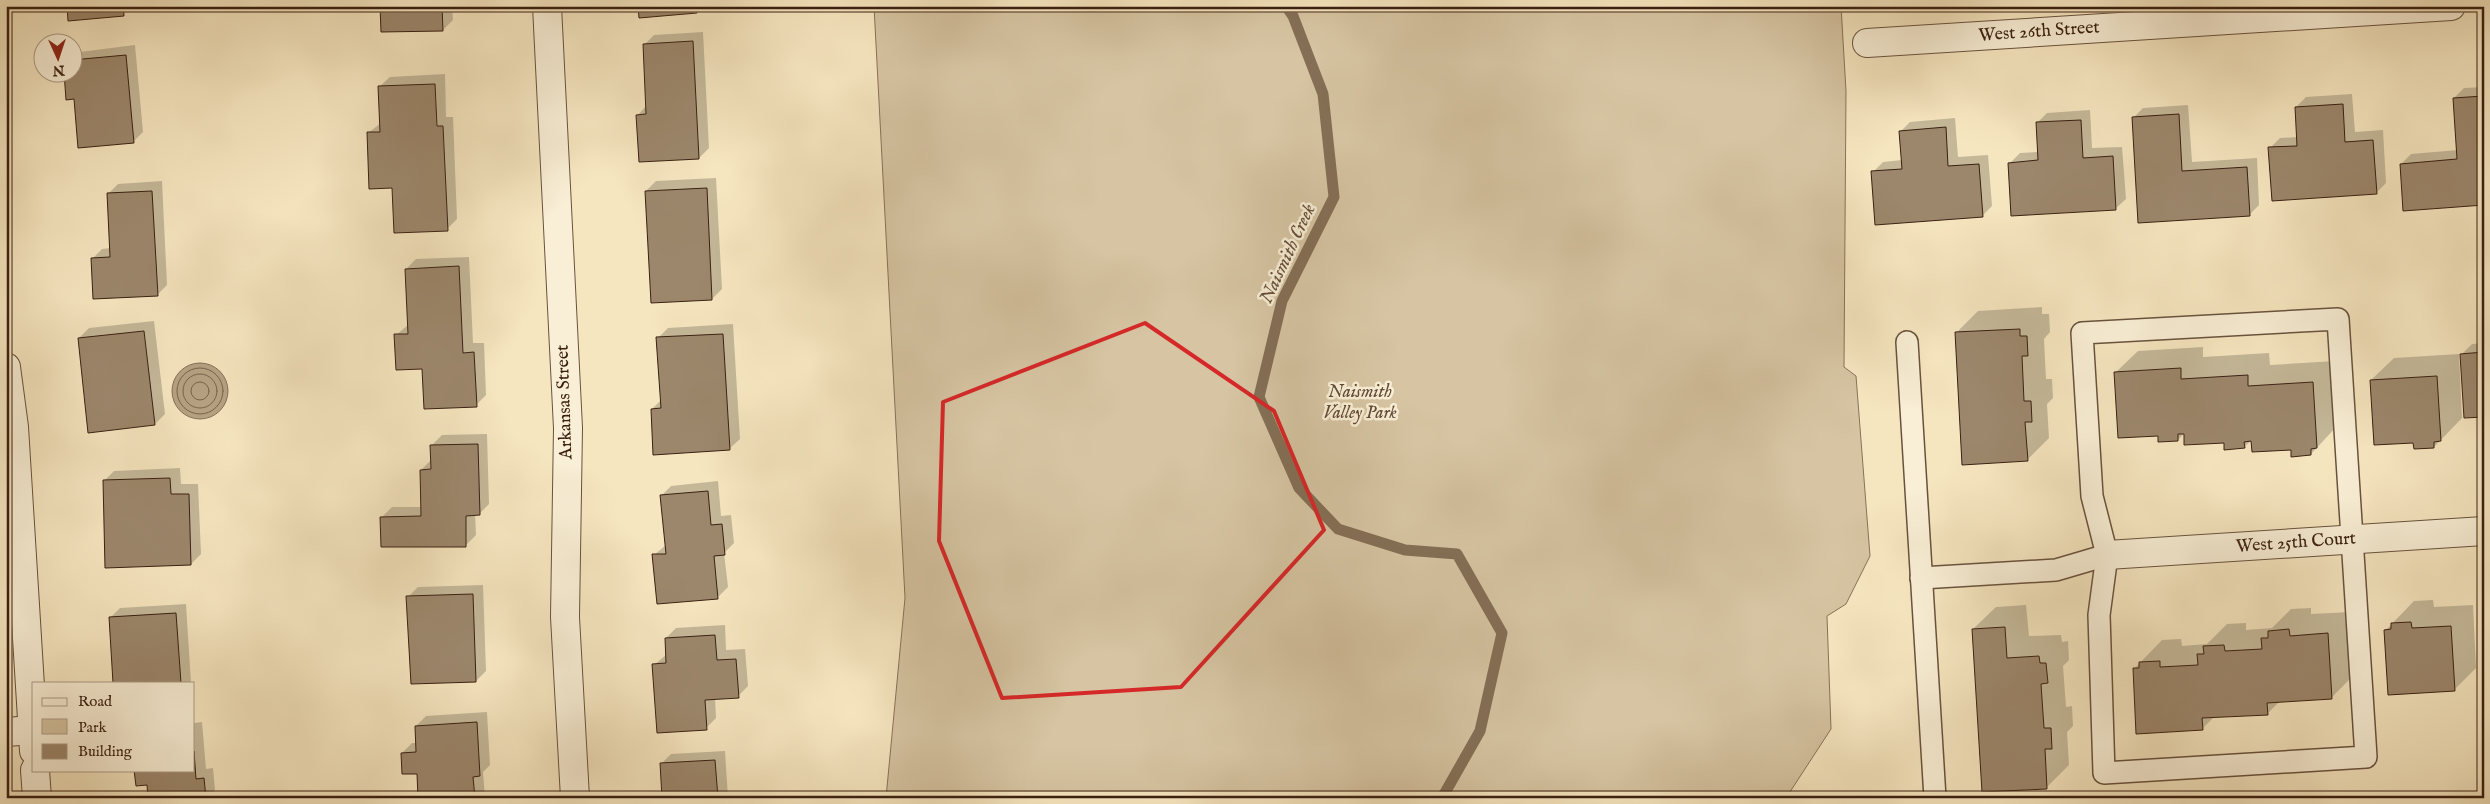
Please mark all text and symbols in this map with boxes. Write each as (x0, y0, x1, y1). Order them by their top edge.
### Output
street label: West 26th Street (1978, 16, 2100, 48)
north arrow (32, 32, 82, 82)
text: N (52, 61, 66, 79)
water label: Naismith Creek (1254, 200, 1322, 308)
street label: Arkansas Street (552, 344, 579, 461)
park label: Naismith Valley Park (1323, 381, 1397, 425)
street label: West 25th Court (2235, 527, 2357, 559)
legend (32, 682, 195, 772)
text: Road (78, 692, 113, 711)
text: Park (78, 718, 108, 737)
text: Building (78, 742, 133, 761)

